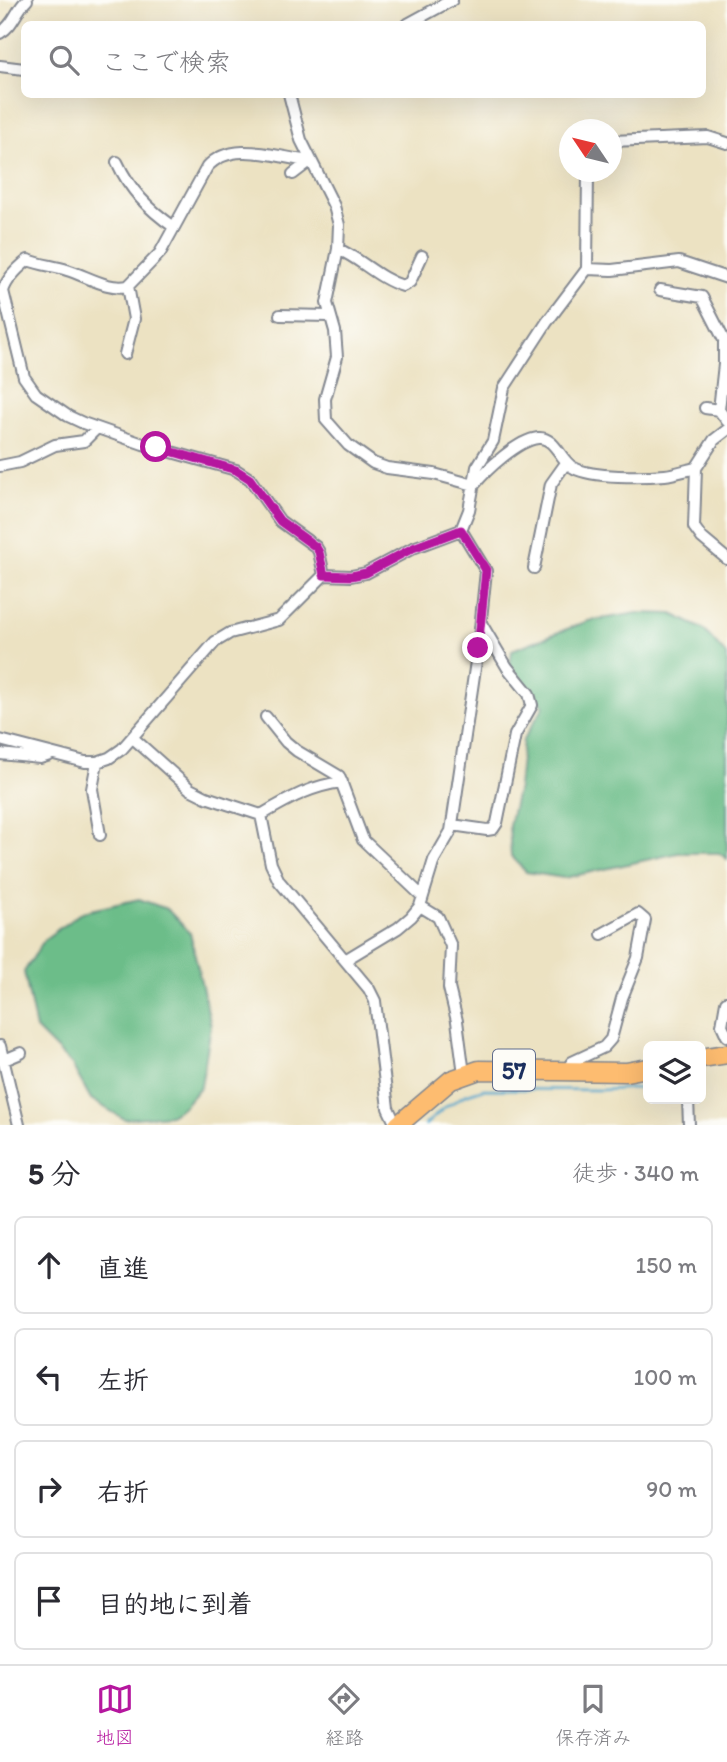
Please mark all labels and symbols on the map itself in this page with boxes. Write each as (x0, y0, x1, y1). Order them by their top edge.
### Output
north arrow (559, 119, 622, 182)
route start (140, 431, 171, 462)
route end (462, 632, 493, 663)
road number: 57 (493, 1050, 535, 1090)

